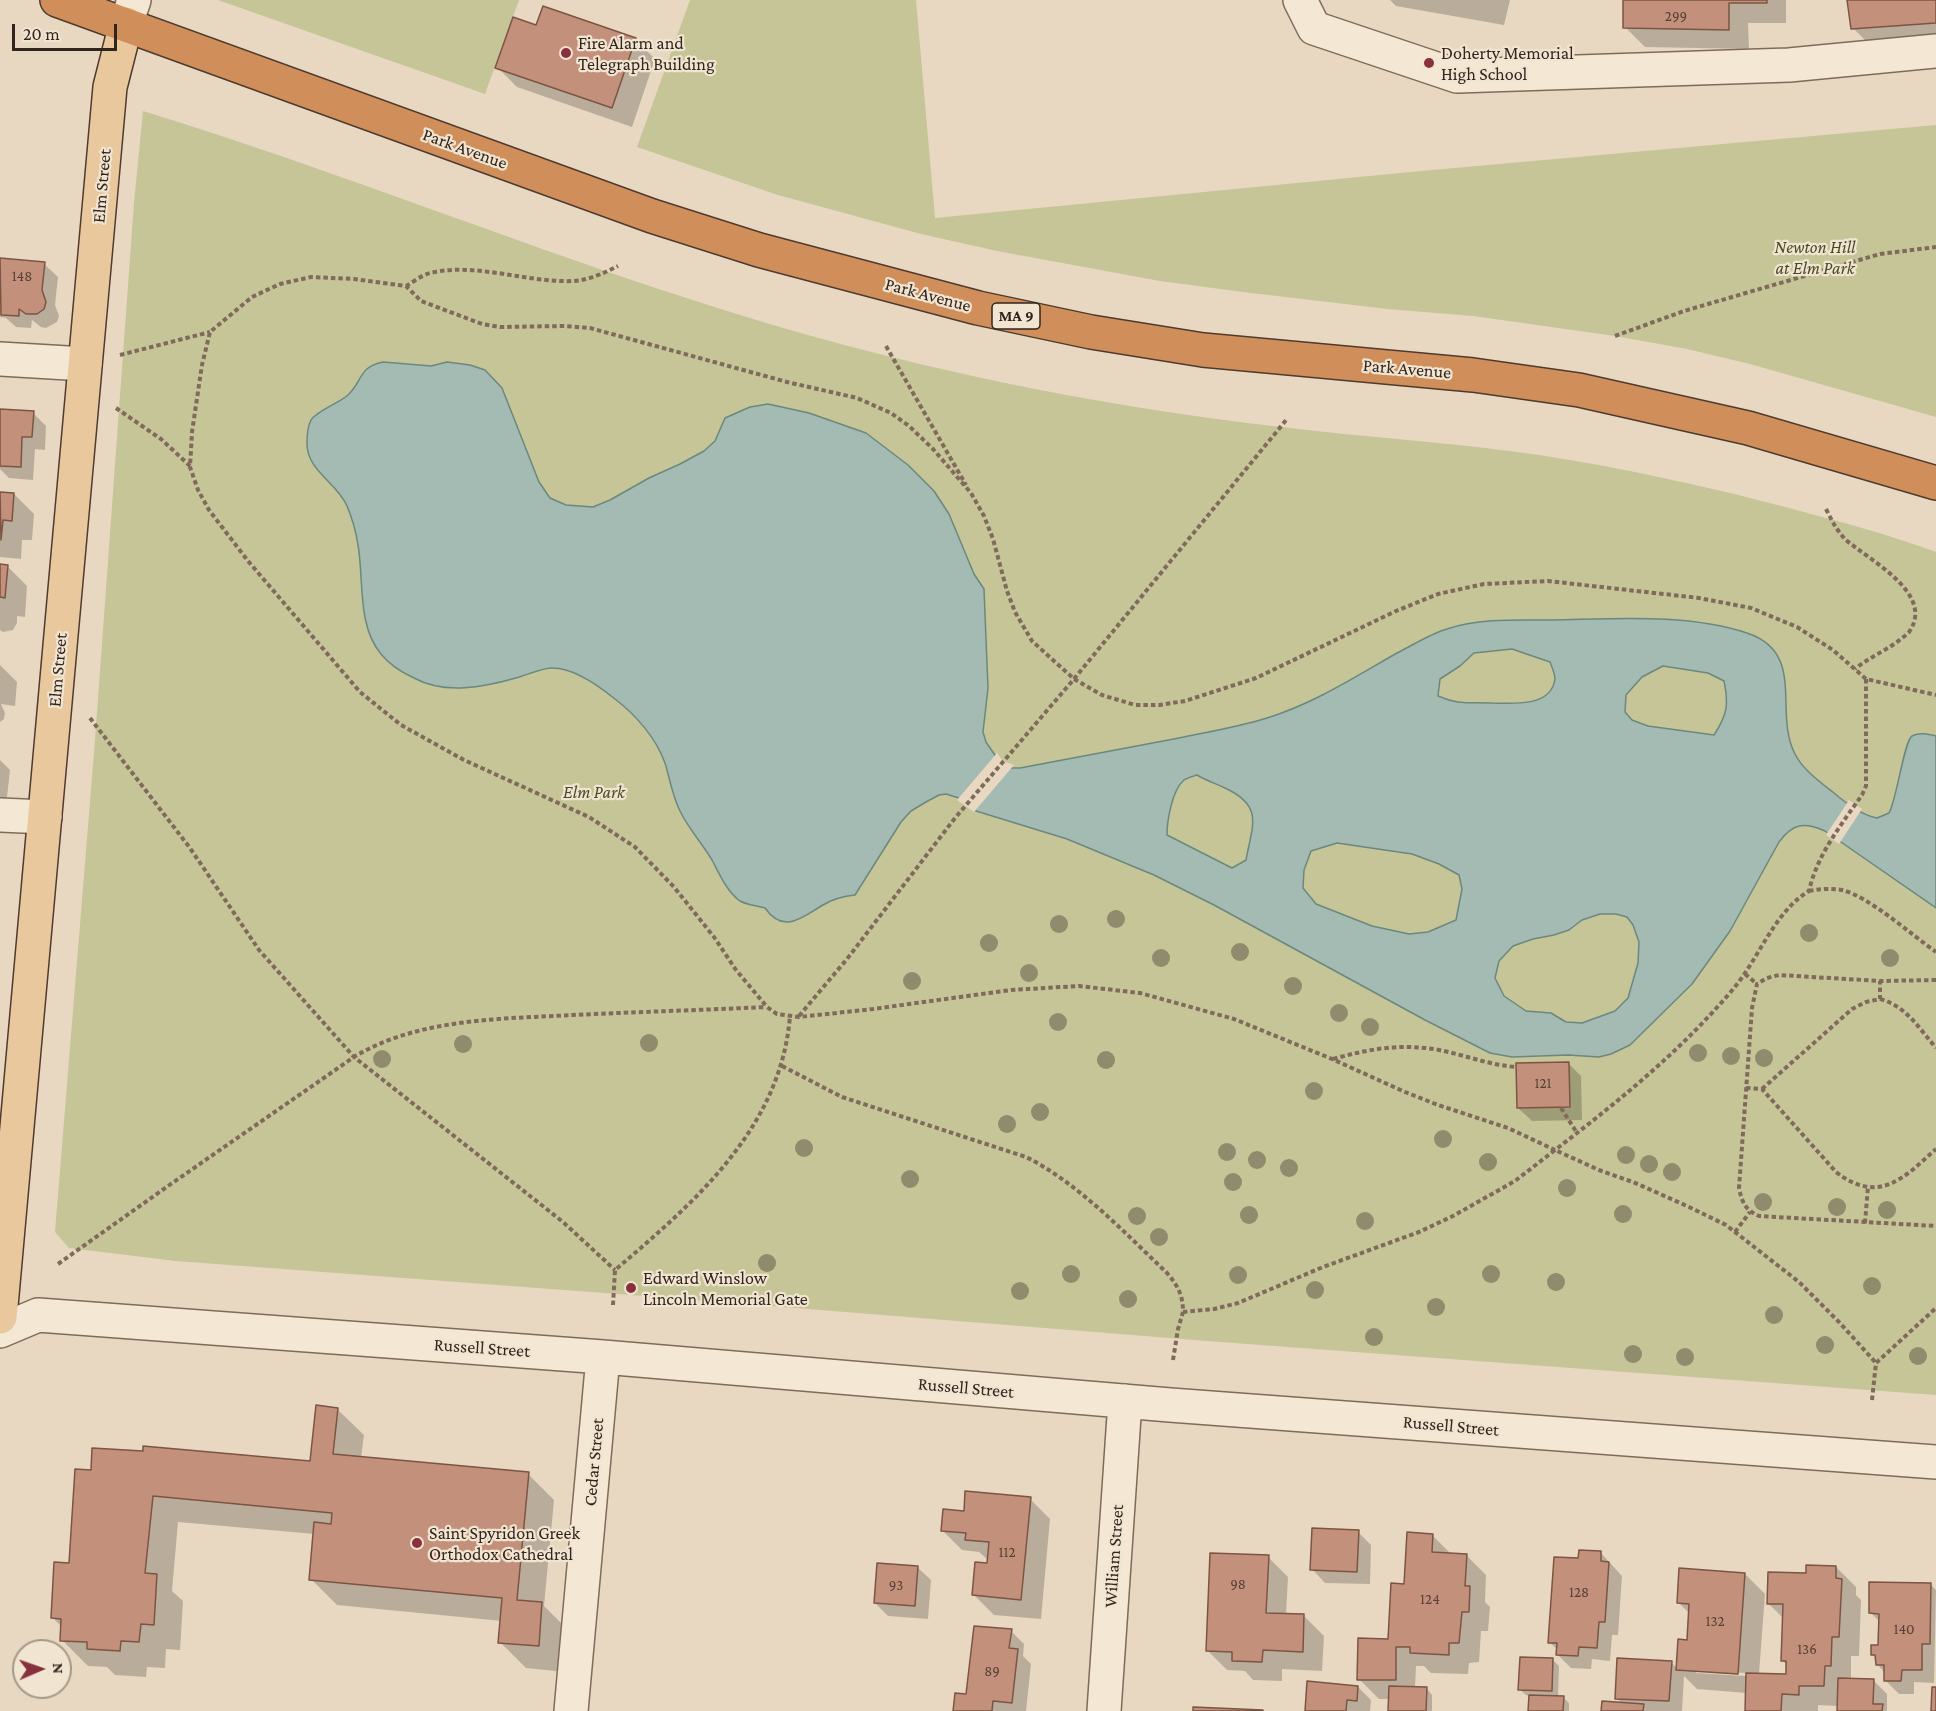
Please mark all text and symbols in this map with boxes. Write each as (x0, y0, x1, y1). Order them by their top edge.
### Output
house number: 299 (1665, 7, 1687, 25)
scale bar (15, 12, 120, 50)
text: 20 m (23, 24, 60, 44)
place label: Fire Alarm and Telegraph Building (578, 32, 715, 74)
place label: Doherty Memorial High School (1441, 42, 1574, 84)
marker: Fire Alarm and Telegraph Building (559, 46, 573, 60)
marker: Doherty Memorial High School (1422, 56, 1436, 70)
street label: Park Avenue (420, 124, 510, 174)
street label: Elm Street (88, 148, 116, 224)
park label: Newton Hill at Elm Park (1775, 236, 1855, 278)
house number: 148 (12, 267, 32, 285)
street label: Park Avenue (883, 273, 973, 317)
road number: MA 9 (992, 303, 1040, 329)
street label: Park Avenue (1362, 354, 1452, 384)
street label: Elm Street (44, 632, 72, 708)
park label: Elm Park (563, 781, 625, 803)
house number: 121 (1534, 1074, 1552, 1092)
place label: Edward Winslow Lincoln Memorial Gate (643, 1267, 808, 1310)
marker: Edward Winslow Lincoln Memorial Gate (624, 1281, 638, 1295)
street label: Russell Street (433, 1334, 531, 1362)
street label: Russell Street (917, 1373, 1015, 1403)
street label: Russell Street (1402, 1411, 1500, 1441)
street label: Cedar Street (579, 1417, 609, 1507)
street label: William Street (1100, 1504, 1128, 1608)
place label: Saint Spyridon Greek Orthodox Cathedral (429, 1522, 580, 1564)
marker: Saint Spyridon Greek Orthodox Cathedral (410, 1536, 424, 1550)
house number: 112 (998, 1543, 1016, 1561)
house number: 98 (1230, 1575, 1246, 1593)
house number: 93 (889, 1576, 903, 1594)
house number: 128 (1569, 1583, 1589, 1601)
house number: 124 (1420, 1590, 1440, 1608)
house number: 132 (1705, 1612, 1725, 1630)
house number: 140 (1893, 1620, 1915, 1638)
north arrow (12, 1639, 72, 1699)
house number: 136 (1797, 1640, 1817, 1658)
house number: 89 (984, 1662, 1000, 1680)
text: N (50, 1663, 67, 1674)

